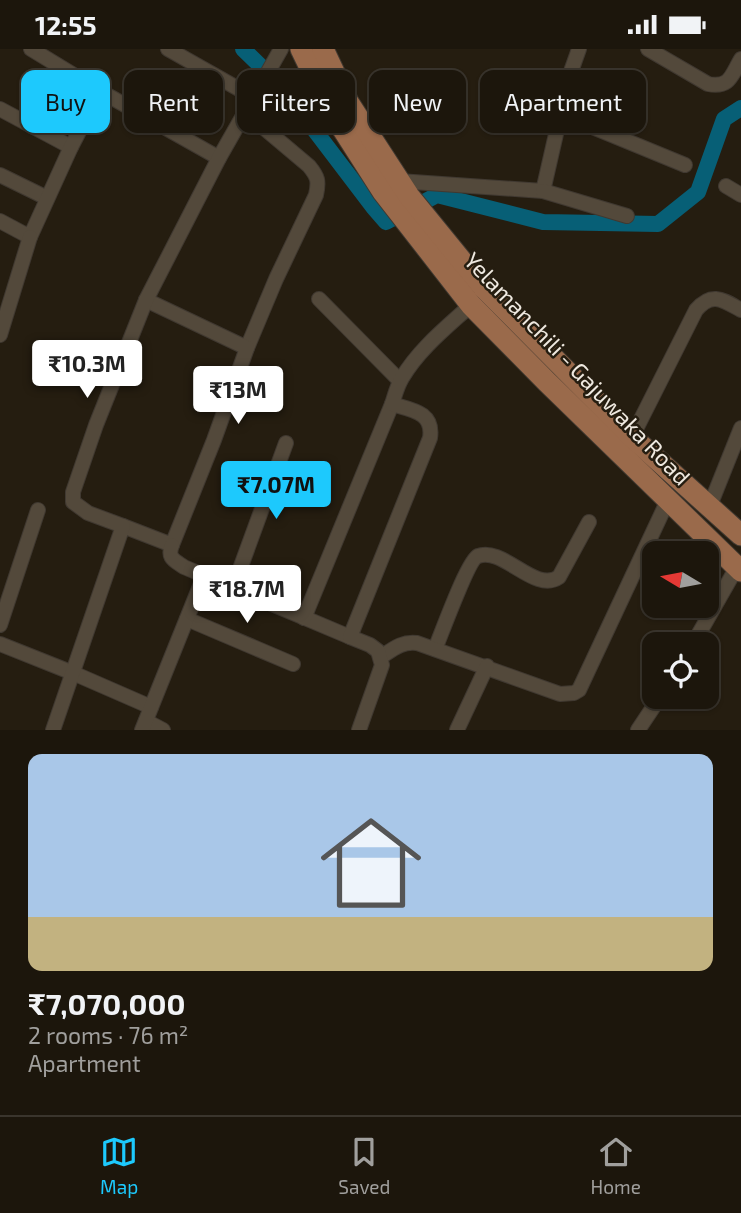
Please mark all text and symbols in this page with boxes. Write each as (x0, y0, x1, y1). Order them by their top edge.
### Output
text: 12:55 (35, 9, 97, 40)
chip: Buy (21, 70, 110, 133)
chip: Rent (124, 70, 223, 133)
chip: Filters (237, 70, 355, 133)
chip: New (369, 70, 466, 133)
chip: Apartment (480, 70, 646, 133)
street label: Yelamanchili - Gajuwaka Road (459, 246, 696, 491)
pin: ₹10.3M (30, 341, 144, 400)
text: ₹10.3M (48, 349, 126, 377)
pin: ₹13M (197, 367, 279, 426)
text: ₹13M (209, 375, 267, 403)
pin: ₹7.07M (219, 461, 333, 521)
text: ₹7.07M (237, 470, 315, 498)
north arrow (642, 541, 719, 618)
map controls (642, 541, 719, 709)
pin: ₹18.7M (190, 565, 304, 625)
text: ₹18.7M (209, 574, 285, 602)
button: locate (642, 632, 719, 709)
icon: home (308, 800, 434, 926)
text: ₹7,070,000 (28, 985, 185, 1021)
text: 2 rooms · 76 m² (28, 1021, 188, 1049)
text: Apartment (28, 1049, 141, 1077)
tab: Map (100, 1133, 138, 1198)
tab: Saved (338, 1133, 390, 1198)
tab: Home (591, 1133, 641, 1198)

